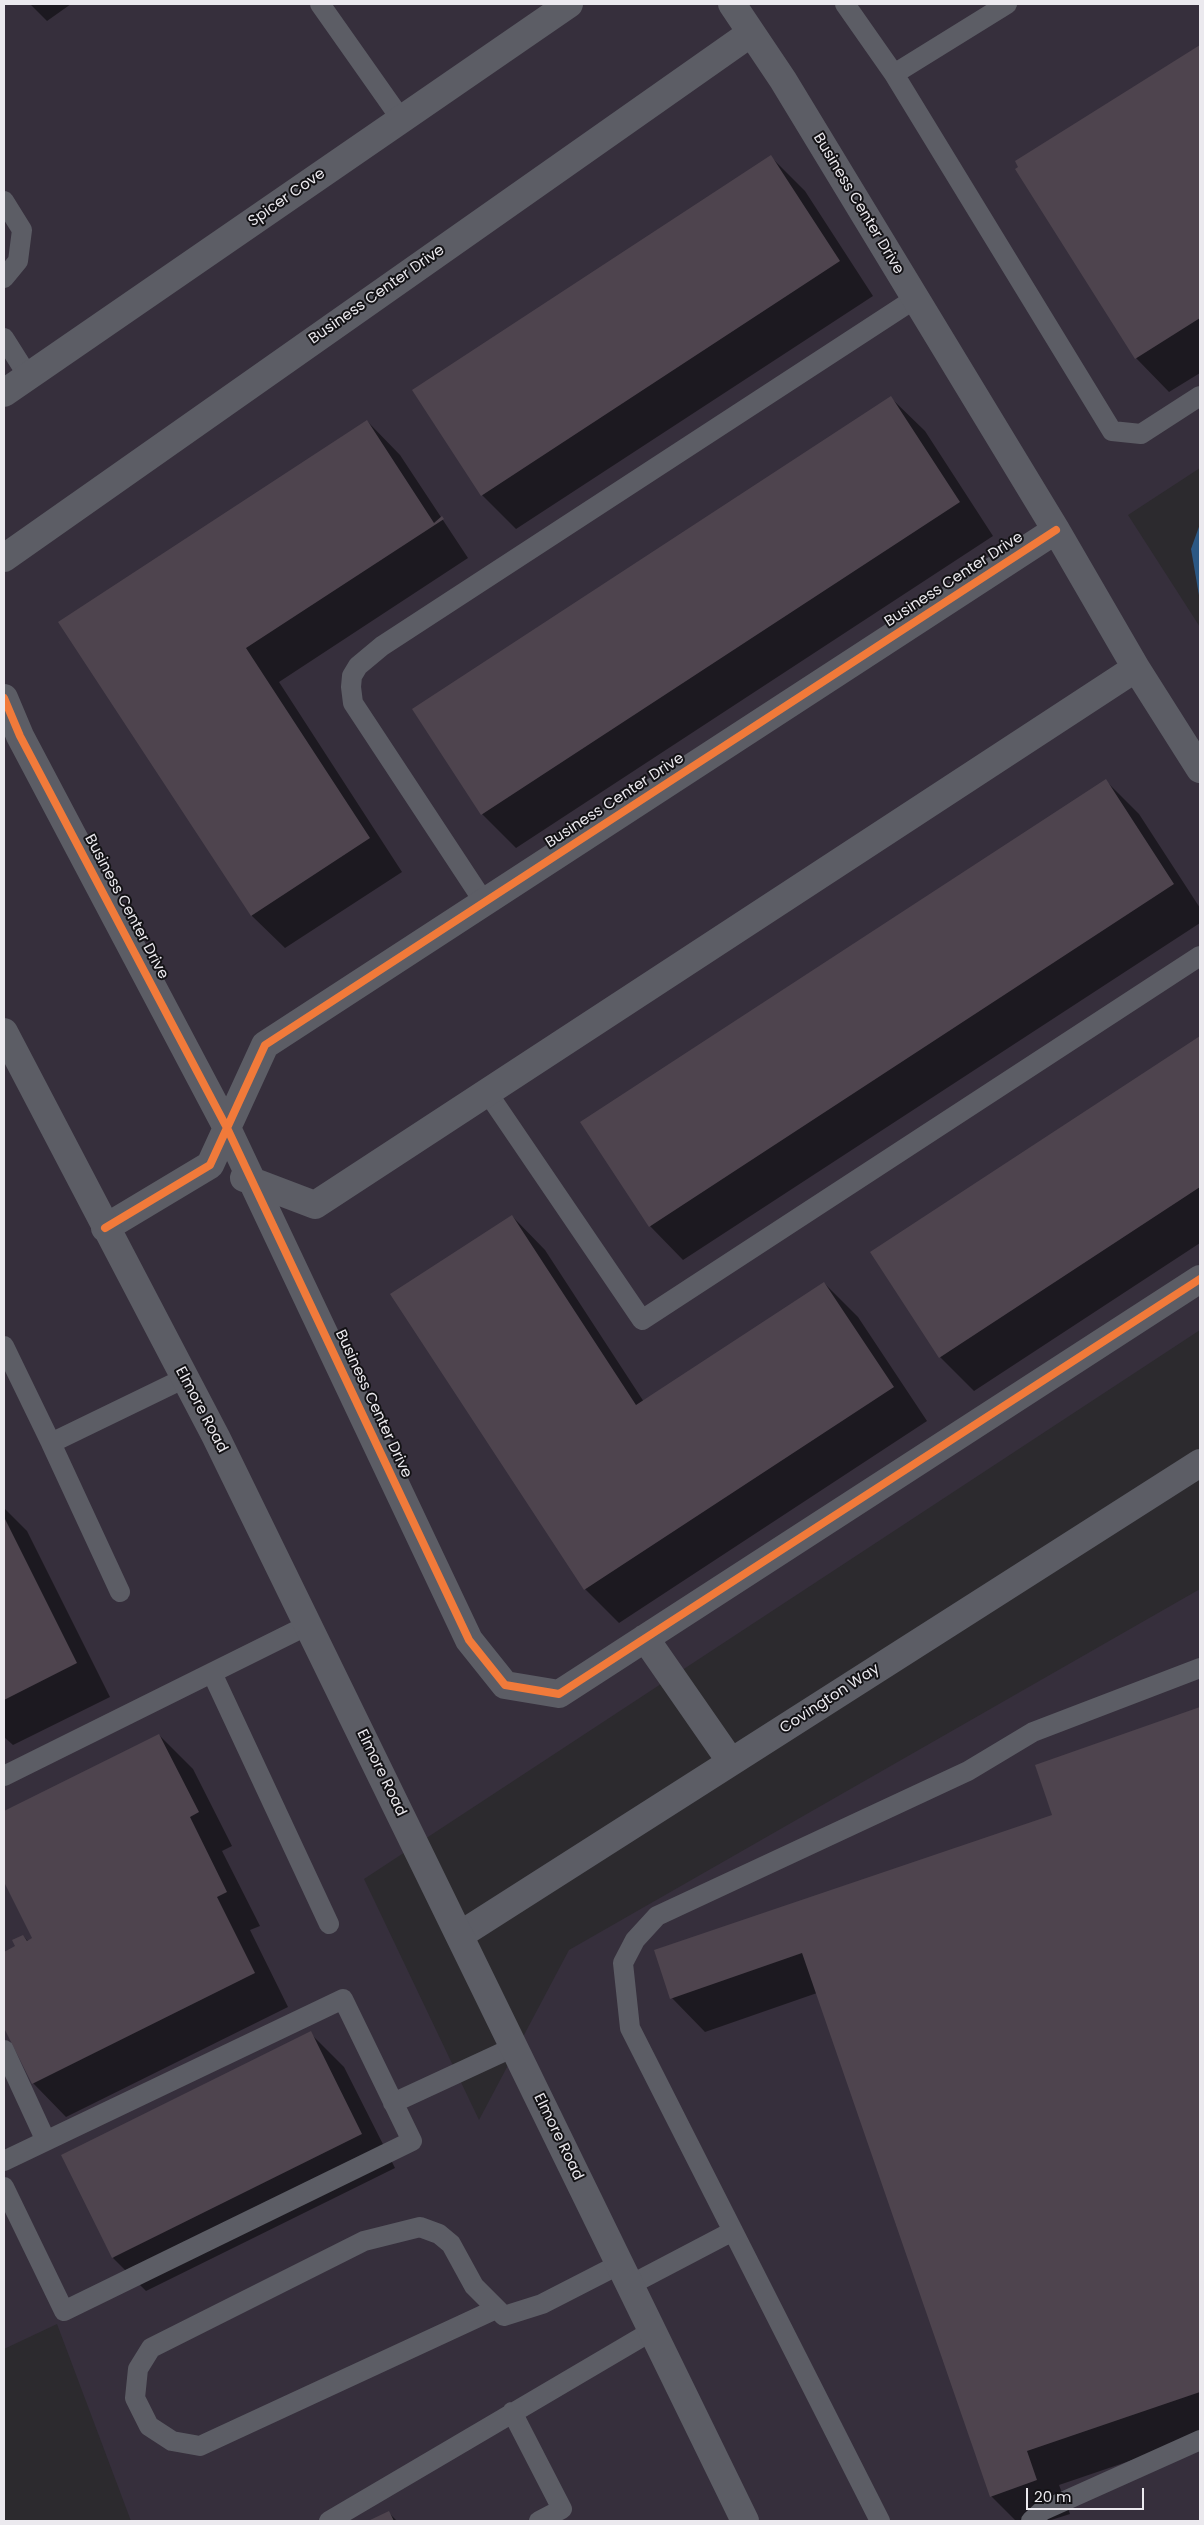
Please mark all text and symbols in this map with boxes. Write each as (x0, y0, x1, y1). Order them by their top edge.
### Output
street label: Business Center Drive (809, 130, 907, 278)
street label: Spicer Cove (245, 165, 329, 231)
street label: Business Center Drive (306, 241, 448, 349)
street label: Business Center Drive (881, 529, 1027, 631)
street label: Business Center Drive (542, 750, 688, 852)
street label: Business Center Drive (80, 832, 172, 982)
street label: Business Center Drive (331, 1327, 415, 1481)
street label: Elmore Road (171, 1364, 231, 1456)
street label: Covington Way (777, 1660, 883, 1738)
street label: Elmore Road (352, 1727, 410, 1819)
street label: Elmore Road (529, 2091, 587, 2183)
scale bar (1029, 2478, 1146, 2510)
text: 20 m (1034, 2486, 1072, 2507)

